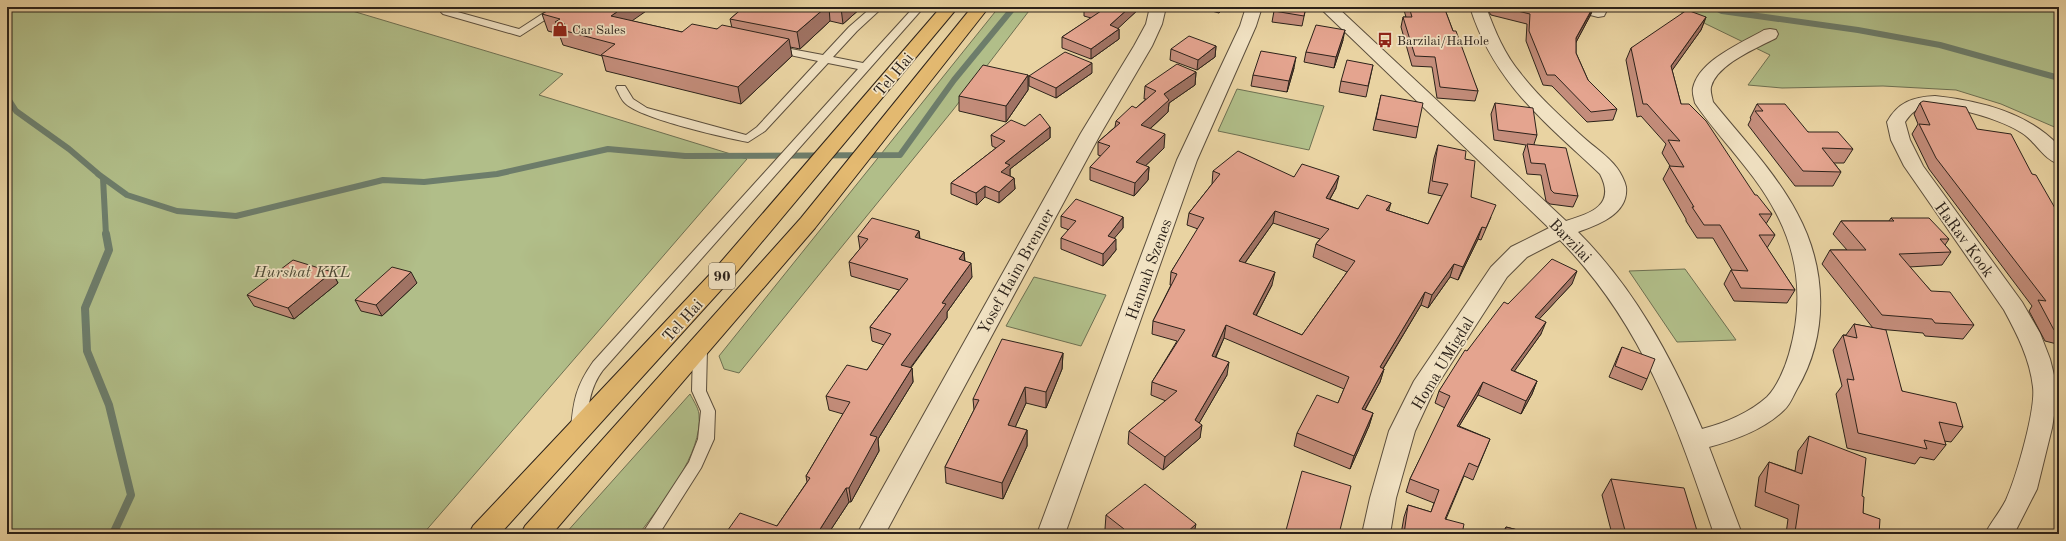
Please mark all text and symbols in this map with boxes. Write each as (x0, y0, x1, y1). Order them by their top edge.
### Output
shop icon: Car Sales (551, 20, 569, 38)
place label: Car Sales (572, 24, 626, 37)
bus stop icon: Barzilai/HaHole (1376, 31, 1394, 49)
place label: Barzilai/HaHole (1397, 35, 1489, 48)
street label: Tel Hai (872, 50, 917, 100)
street label: HaRav Kook (1931, 200, 1996, 281)
street label: Yosef Haim Brenner (976, 206, 1058, 337)
street label: Hannah Szenes (1124, 217, 1176, 322)
street label: Barzilai (1545, 217, 1594, 266)
road number: 90 (709, 263, 735, 289)
park label: Hurshat KKL (253, 265, 351, 281)
street label: Tel Hai (660, 297, 707, 346)
street label: Homa UMigdal (1410, 315, 1478, 413)

